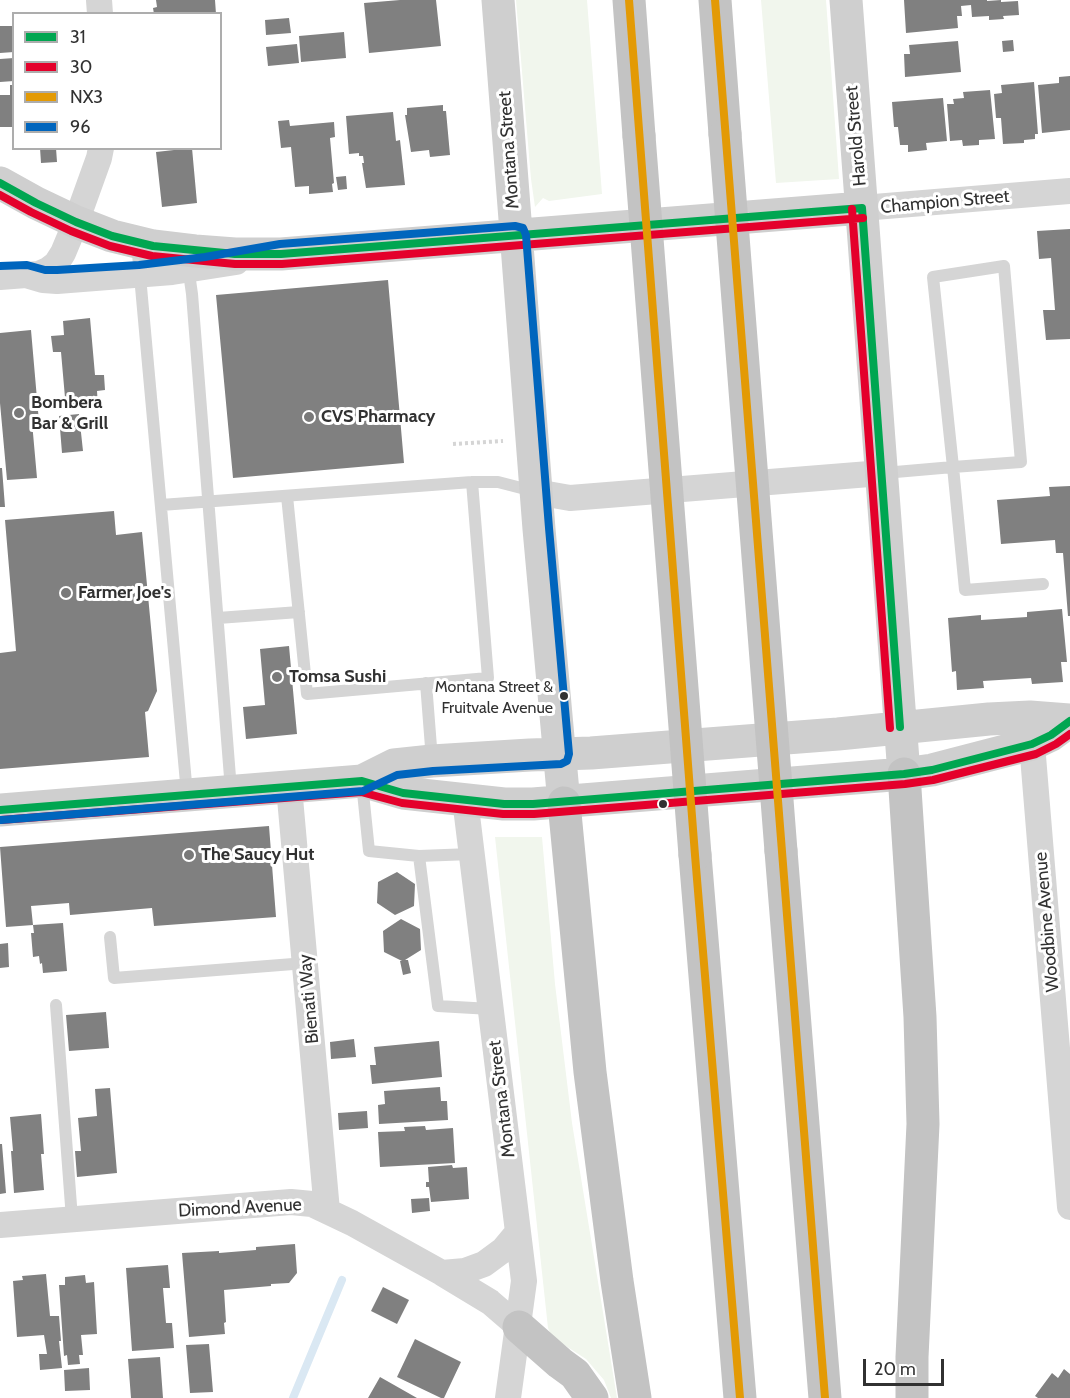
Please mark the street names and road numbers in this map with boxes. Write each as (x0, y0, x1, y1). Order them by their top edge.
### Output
street label: Harold Street (841, 85, 871, 187)
street label: Montana Street (494, 90, 524, 210)
street label: Champion Street (880, 186, 1010, 218)
street label: Woodbine Avenue (1030, 851, 1064, 993)
street label: Bienati Way (294, 953, 324, 1045)
street label: Montana Street (484, 1039, 520, 1159)
street label: Dimond Avenue (178, 1194, 302, 1222)

